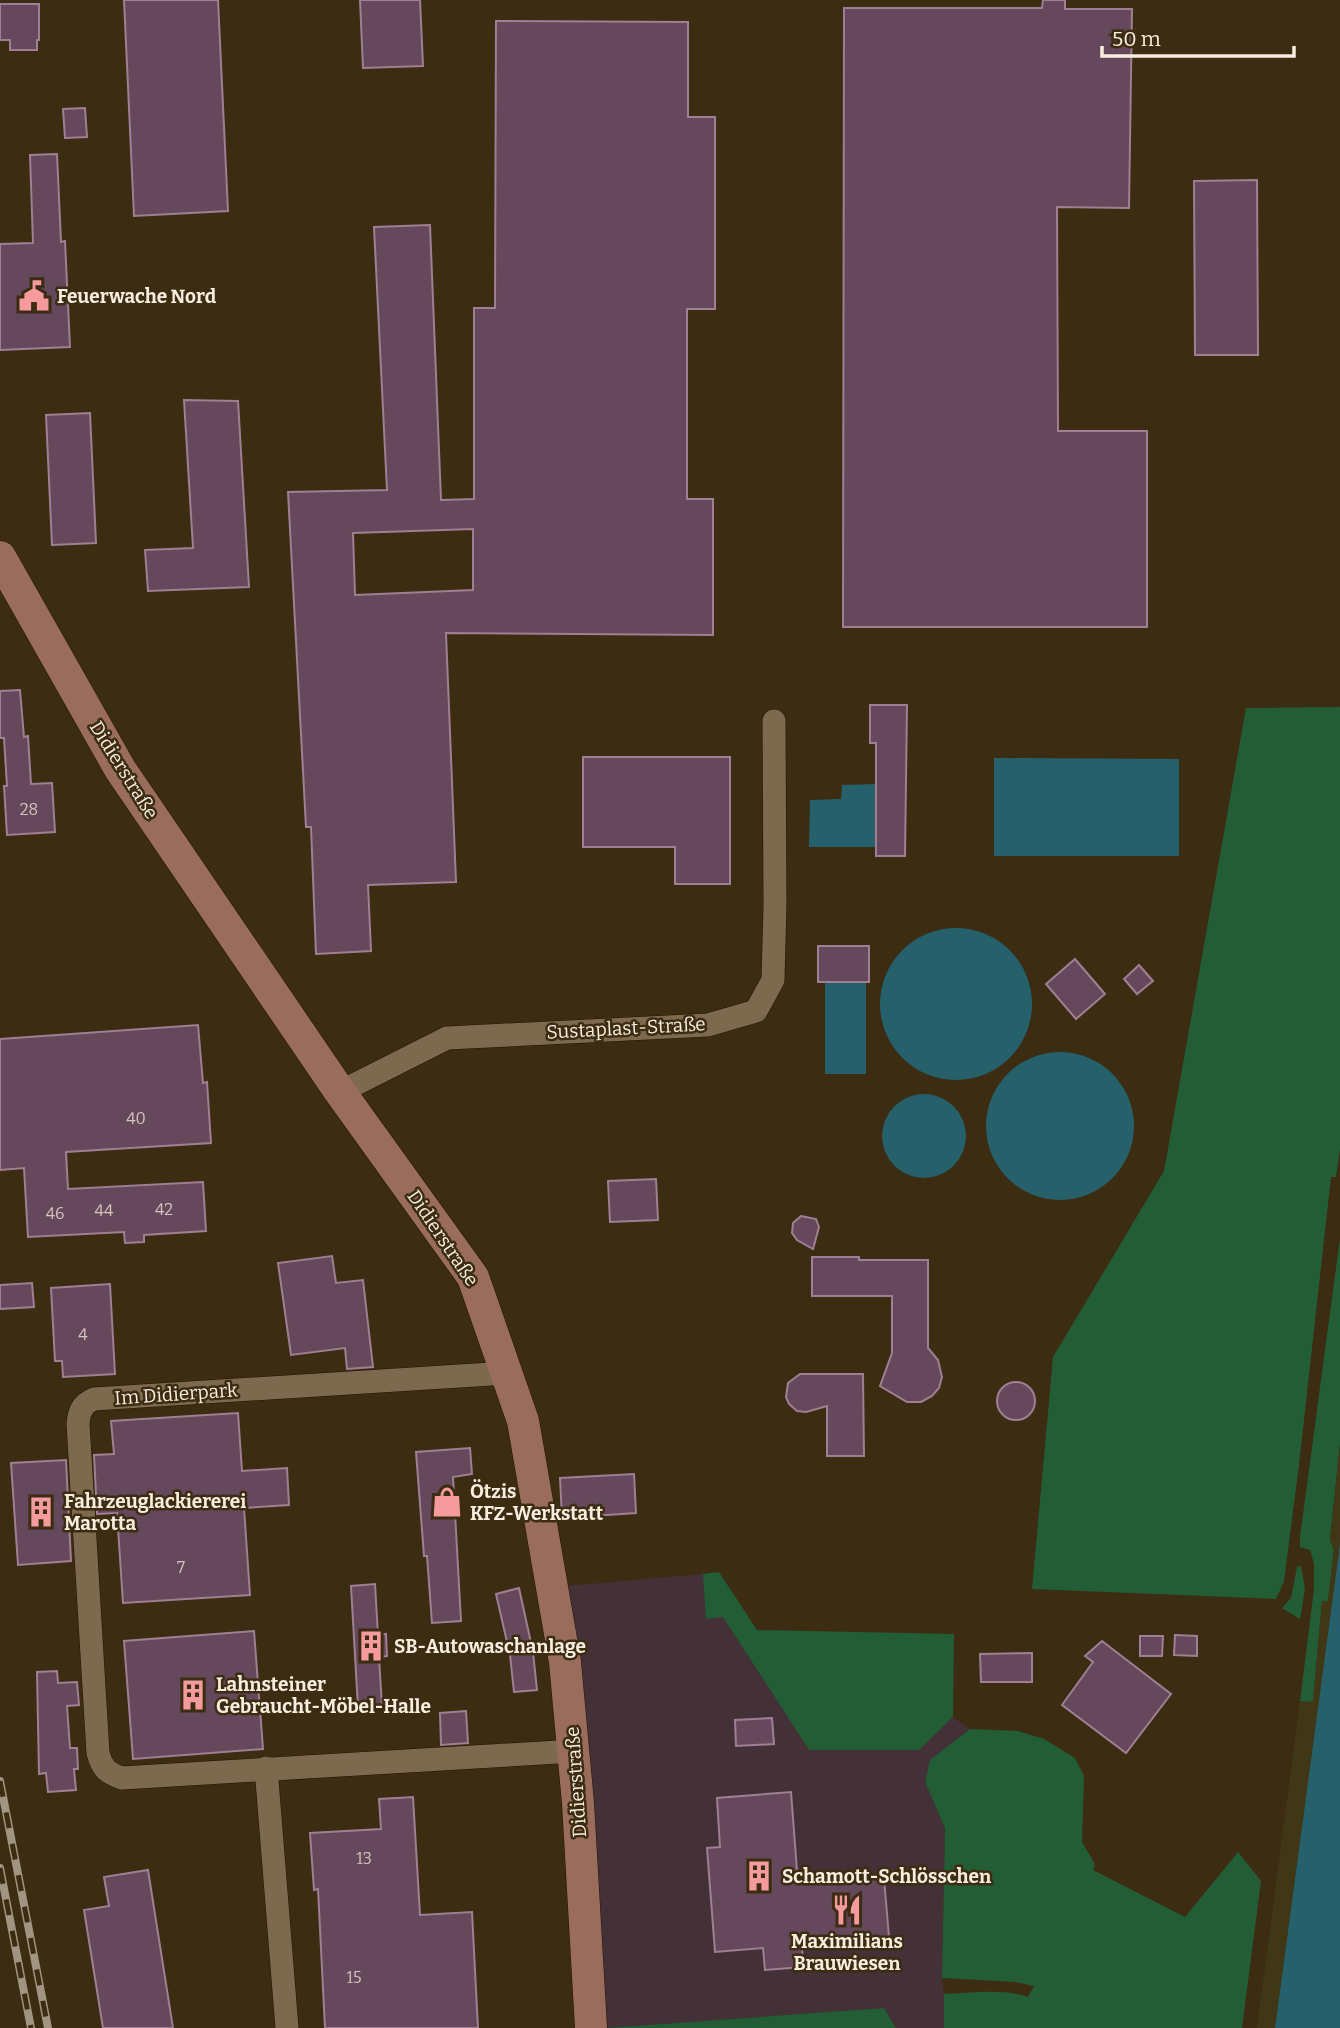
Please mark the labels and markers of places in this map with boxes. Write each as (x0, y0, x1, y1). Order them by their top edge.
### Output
public building icon: Feuerwache Nord (17, 279, 51, 313)
place label: Feuerwache Nord (57, 285, 217, 308)
place label: Ötzis KFZ-Werkstatt (470, 1479, 604, 1525)
shop icon: Ötzis KFZ-Werkstatt (430, 1485, 464, 1519)
place label: Fahrzeuglackiererei Marotta (64, 1490, 246, 1535)
building icon: Fahrzeuglackiererei Marotta (24, 1495, 58, 1529)
building icon: SB-Autowaschanlage (354, 1629, 388, 1663)
place label: SB-Autowaschanlage (394, 1635, 586, 1658)
place label: Lahnsteiner Gebraucht-Möbel-Halle (216, 1673, 431, 1718)
building icon: Lahnsteiner Gebraucht-Möbel-Halle (176, 1678, 210, 1712)
building icon: Schamott-Schlösschen (742, 1859, 776, 1893)
place label: Schamott-Schlösschen (782, 1865, 992, 1888)
restaurant icon: Maximilians Brauwiesen (830, 1893, 864, 1927)
place label: Maximilians Brauwiesen (791, 1930, 903, 1975)

